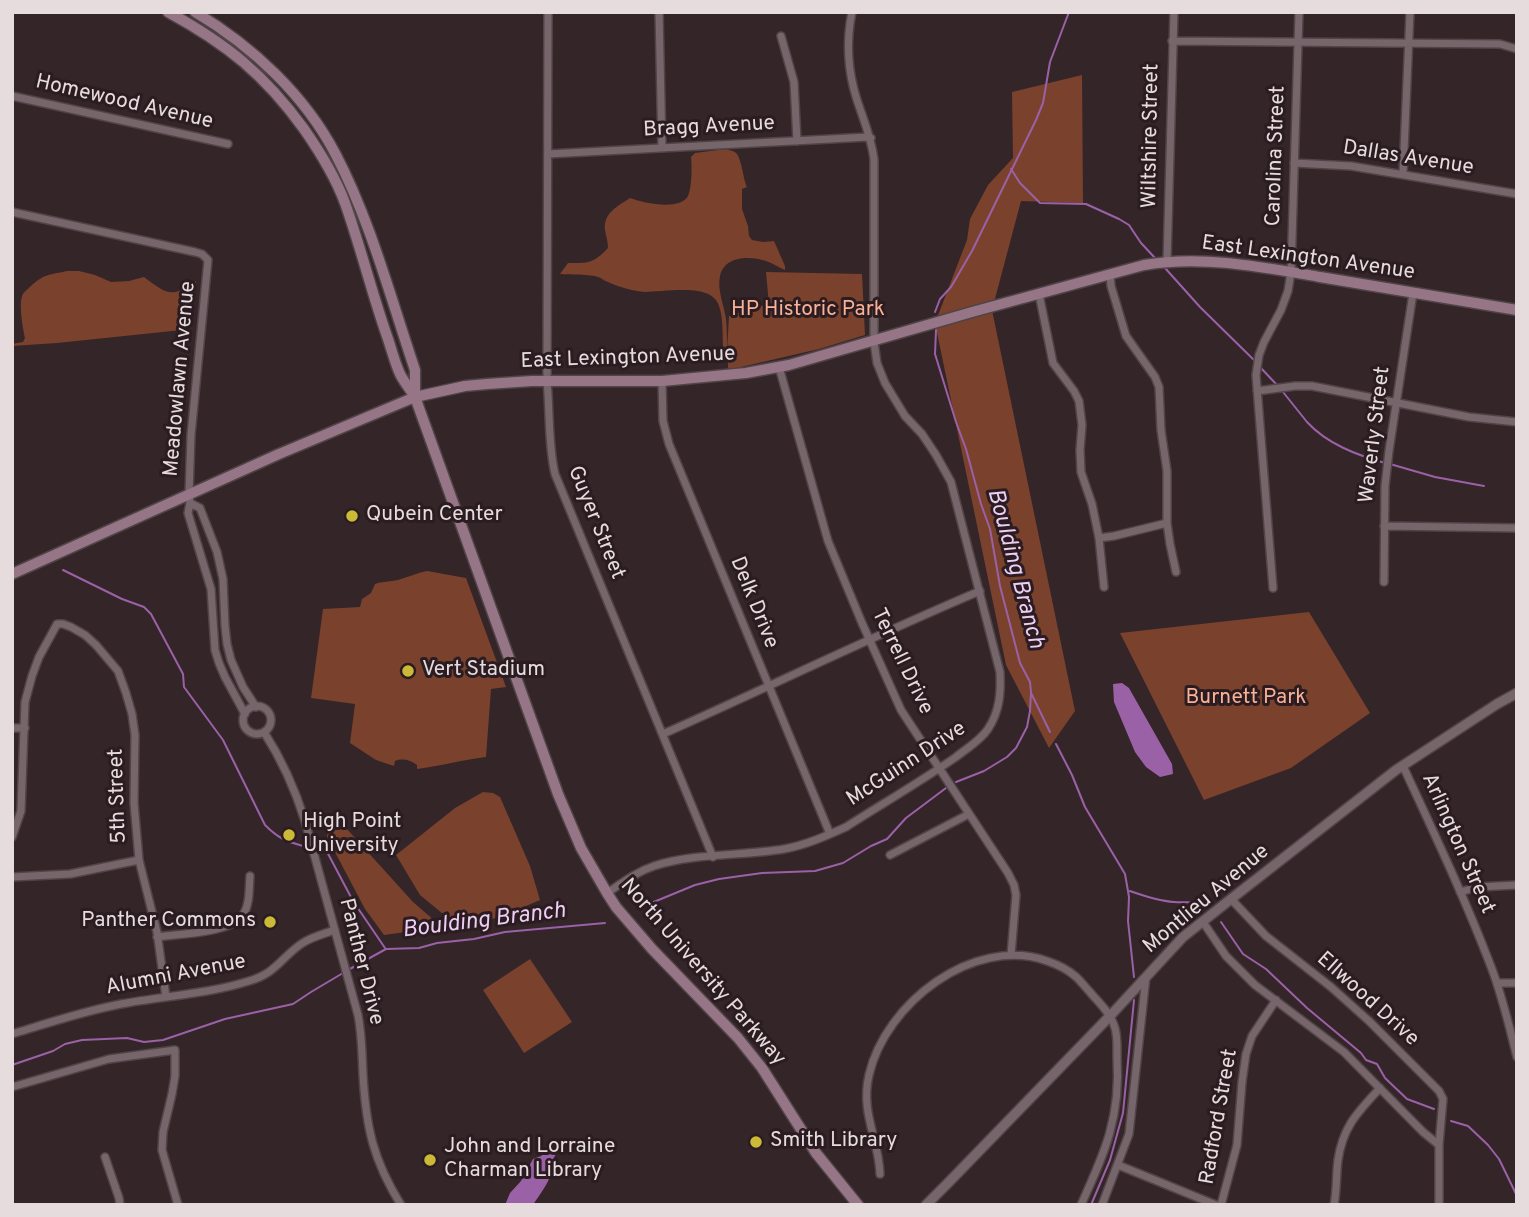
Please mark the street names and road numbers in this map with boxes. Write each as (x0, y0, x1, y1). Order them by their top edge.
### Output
street label: Wiltshire Street (1138, 63, 1166, 209)
street label: Homewood Avenue (33, 70, 215, 136)
street label: Carolina Street (1262, 85, 1292, 227)
street label: Bragg Avenue (643, 112, 775, 144)
street label: Dallas Avenue (1341, 136, 1475, 182)
street label: East Lexington Avenue (1200, 232, 1416, 286)
street label: Meadowlawn Avenue (160, 280, 202, 478)
street label: East Lexington Avenue (520, 343, 736, 375)
street label: Waverly Street (1355, 365, 1397, 505)
street label: Guyer Street (561, 463, 629, 583)
street label: Delk Drive (723, 553, 783, 653)
street label: Terrell Drive (865, 605, 937, 719)
street label: McGuinn Drive (843, 717, 971, 813)
street label: 5th Street (105, 748, 133, 844)
street label: Arlington Street (1415, 770, 1499, 918)
street label: Montlieu Avenue (1139, 840, 1275, 960)
street label: North University Parkway (614, 874, 790, 1072)
street label: Panther Drive (332, 896, 388, 1028)
street label: Ellwood Drive (1311, 947, 1423, 1053)
street label: Alumni Avenue (104, 950, 248, 1002)
street label: Radford Street (1196, 1047, 1244, 1187)

